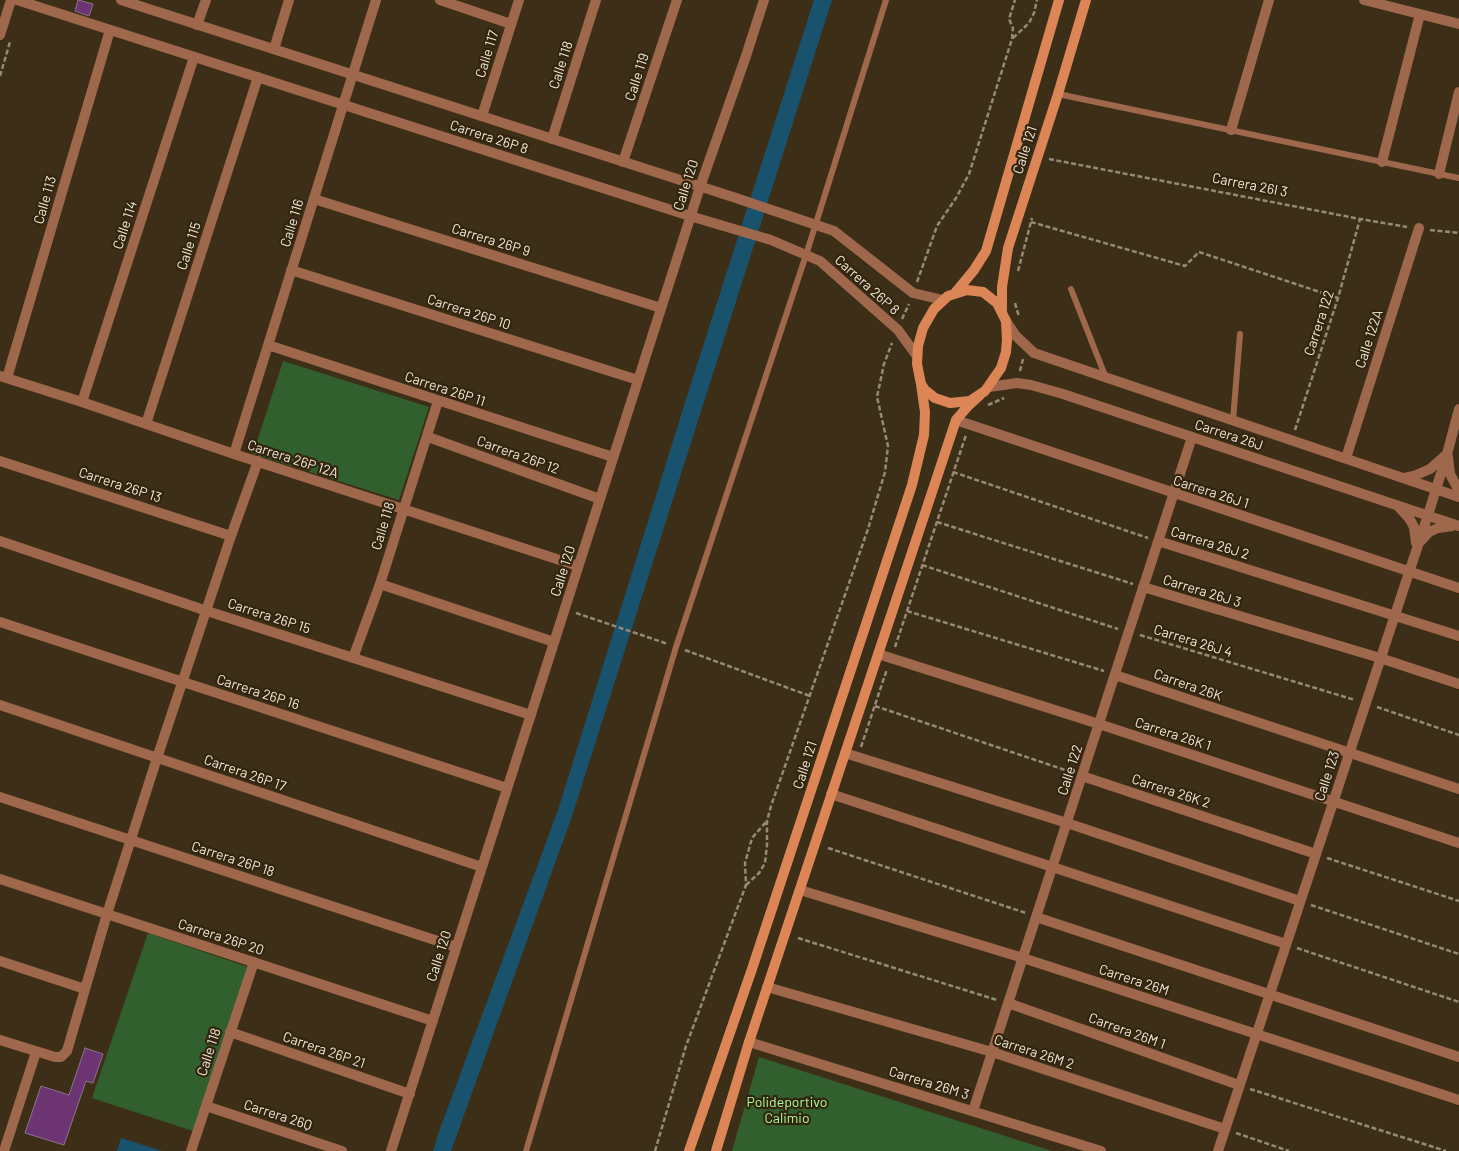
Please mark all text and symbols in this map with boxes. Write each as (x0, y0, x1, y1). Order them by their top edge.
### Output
street label: Calle 117 (472, 28, 502, 80)
street label: Calle 118 (545, 39, 577, 91)
street label: Calle 119 (621, 51, 653, 103)
street label: Carrera 26P 8 (448, 116, 530, 158)
street label: Calle 121 (1009, 124, 1041, 176)
street label: Calle 120 (670, 157, 702, 213)
street label: Carrera 26I 3 (1211, 169, 1289, 201)
street label: Calle 113 (30, 174, 60, 226)
street label: Calle 116 (277, 197, 307, 249)
street label: Calle 114 (109, 199, 141, 251)
street label: Calle 115 (173, 220, 205, 272)
street label: Carrera 26P 9 (450, 220, 532, 260)
street label: Carrera 26P 8 (831, 252, 903, 318)
street label: Carrera 122 (1300, 288, 1338, 358)
street label: Carrera 26P 10 (425, 291, 513, 333)
street label: Calle 122A (1352, 308, 1386, 370)
street label: Carrera 26P 11 (403, 368, 487, 410)
street label: Carrera 26J (1193, 416, 1265, 454)
street label: Carrera 26P 12 (475, 432, 561, 478)
street label: Carrera 26P 12A (245, 436, 341, 482)
street label: Carrera 26P 13 (76, 464, 164, 506)
street label: Carrera 26J 1 (1171, 472, 1251, 512)
street label: Calle 118 (368, 500, 398, 552)
street label: Carrera 26J 2 (1169, 523, 1251, 563)
street label: Calle 120 (547, 543, 579, 599)
street label: Carrera 26J 3 (1161, 571, 1243, 611)
street label: Carrera 26P 15 (225, 595, 313, 637)
street label: Carrera 26J 4 (1152, 621, 1234, 661)
street label: Carrera 26K (1151, 665, 1225, 705)
street label: Carrera 26P 16 (214, 671, 302, 713)
street label: Carrera 26K 1 (1133, 714, 1213, 754)
street label: Calle 121 (789, 739, 821, 791)
street label: Calle 122 (1054, 743, 1086, 797)
street label: Calle 123 (1311, 749, 1343, 803)
street label: Carrera 26P 17 (202, 751, 288, 795)
street label: Carrera 26K 2 (1130, 770, 1212, 812)
street label: Carrera 26P 18 (189, 838, 277, 880)
street label: Carrera 26P 20 (176, 915, 266, 959)
street label: Calle 120 (423, 928, 455, 984)
street label: Carrera 26M (1097, 961, 1171, 999)
street label: Carrera 26M 1 (1086, 1009, 1168, 1053)
street label: Calle 118 (193, 1026, 225, 1078)
street label: Carrera 26P 21 (281, 1028, 367, 1072)
street label: Carrera 26M 2 (992, 1031, 1076, 1073)
street label: Carrera 26M 3 (887, 1063, 971, 1103)
park label: Polideportivo Calimio (747, 1094, 827, 1126)
street label: Carrera 26Q (242, 1096, 314, 1134)

